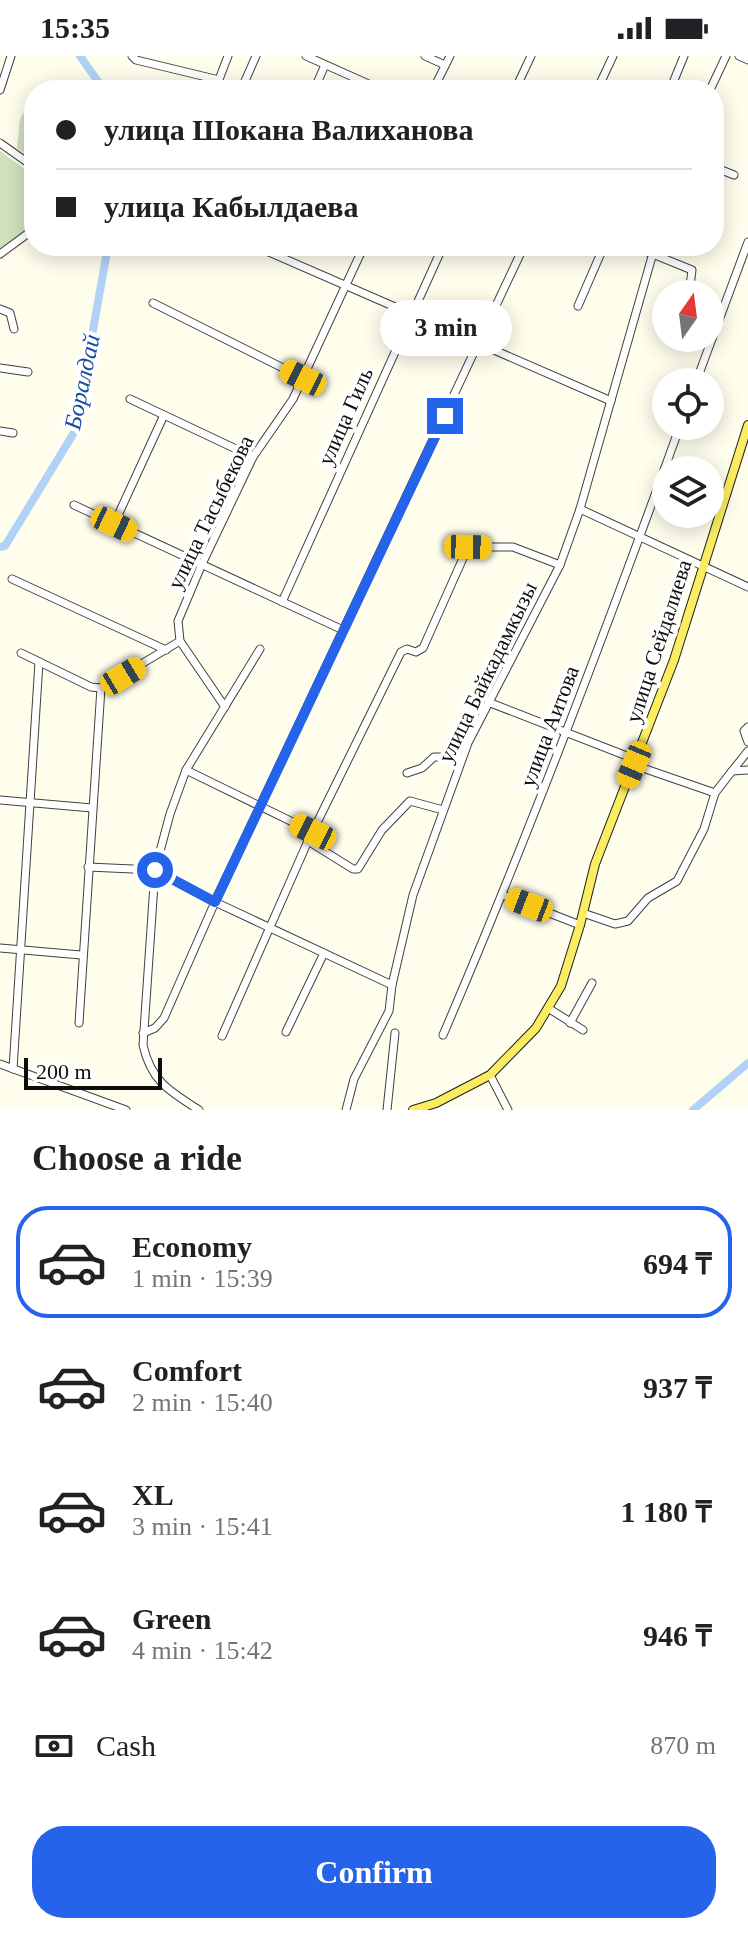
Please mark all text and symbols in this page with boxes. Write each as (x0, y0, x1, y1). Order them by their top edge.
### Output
text: 15:35 (40, 11, 110, 44)
text: улица Шокана Валиханова (104, 113, 473, 146)
text: улица Кабылдаева (104, 190, 358, 223)
north arrow (652, 280, 724, 352)
map controls (652, 280, 724, 528)
callout: 3 min (379, 300, 511, 356)
text: 3 min (415, 313, 477, 342)
water label: Боралдай (59, 332, 105, 433)
car (276, 357, 330, 399)
street label: улица Гиль (313, 363, 378, 469)
button: locate (652, 368, 724, 440)
route end (427, 398, 463, 434)
street label: улица Тасыбекова (162, 431, 259, 593)
button: layers (652, 456, 724, 528)
car (87, 503, 141, 545)
car (444, 535, 492, 559)
street label: улица Сейдалиева (620, 556, 697, 726)
street label: улица Байкадамкызы (433, 578, 542, 767)
car (96, 653, 150, 699)
street label: улица Аитова (515, 662, 584, 790)
car (614, 738, 654, 792)
car (286, 811, 340, 853)
route start (137, 852, 173, 888)
car (502, 885, 556, 925)
scale bar (24, 1054, 162, 1090)
text: 200 m (36, 1059, 92, 1084)
text: Choose a ride (32, 1138, 242, 1178)
icon: car (36, 1226, 108, 1298)
text: Economy (132, 1230, 252, 1263)
text: 694 ₸ (643, 1247, 712, 1280)
text: 1 min · 15:39 (132, 1264, 273, 1293)
icon: car (36, 1350, 108, 1422)
text: Comfort (132, 1354, 242, 1387)
text: 937 ₸ (643, 1371, 712, 1404)
text: 2 min · 15:40 (132, 1388, 273, 1417)
icon: car (36, 1474, 108, 1546)
text: XL (132, 1478, 174, 1511)
text: 1 180 ₸ (621, 1495, 712, 1528)
text: 3 min · 15:41 (132, 1512, 273, 1541)
icon: car (36, 1598, 108, 1670)
text: Green (132, 1602, 211, 1635)
text: 946 ₸ (643, 1619, 712, 1652)
text: 4 min · 15:42 (132, 1636, 273, 1665)
icon: cash (32, 1724, 76, 1768)
text: Cash (96, 1729, 156, 1762)
text: 870 m (650, 1731, 716, 1760)
button: Confirm (32, 1826, 716, 1918)

